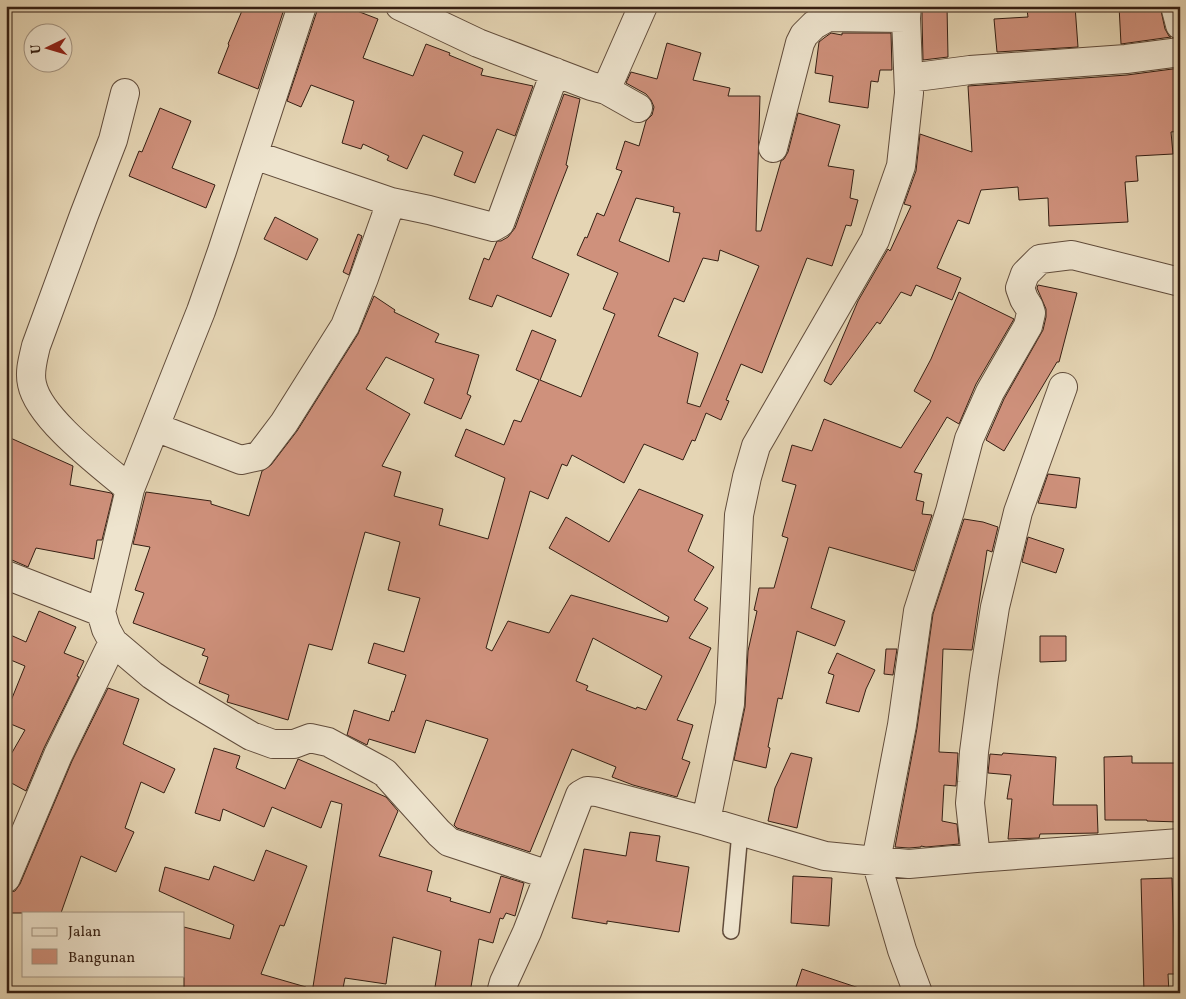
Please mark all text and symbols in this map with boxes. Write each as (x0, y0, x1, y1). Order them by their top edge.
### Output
north arrow (22, 22, 72, 72)
text: U (27, 43, 46, 55)
legend (22, 912, 185, 976)
text: Jalan (68, 922, 101, 943)
text: Bangunan (68, 948, 135, 969)

